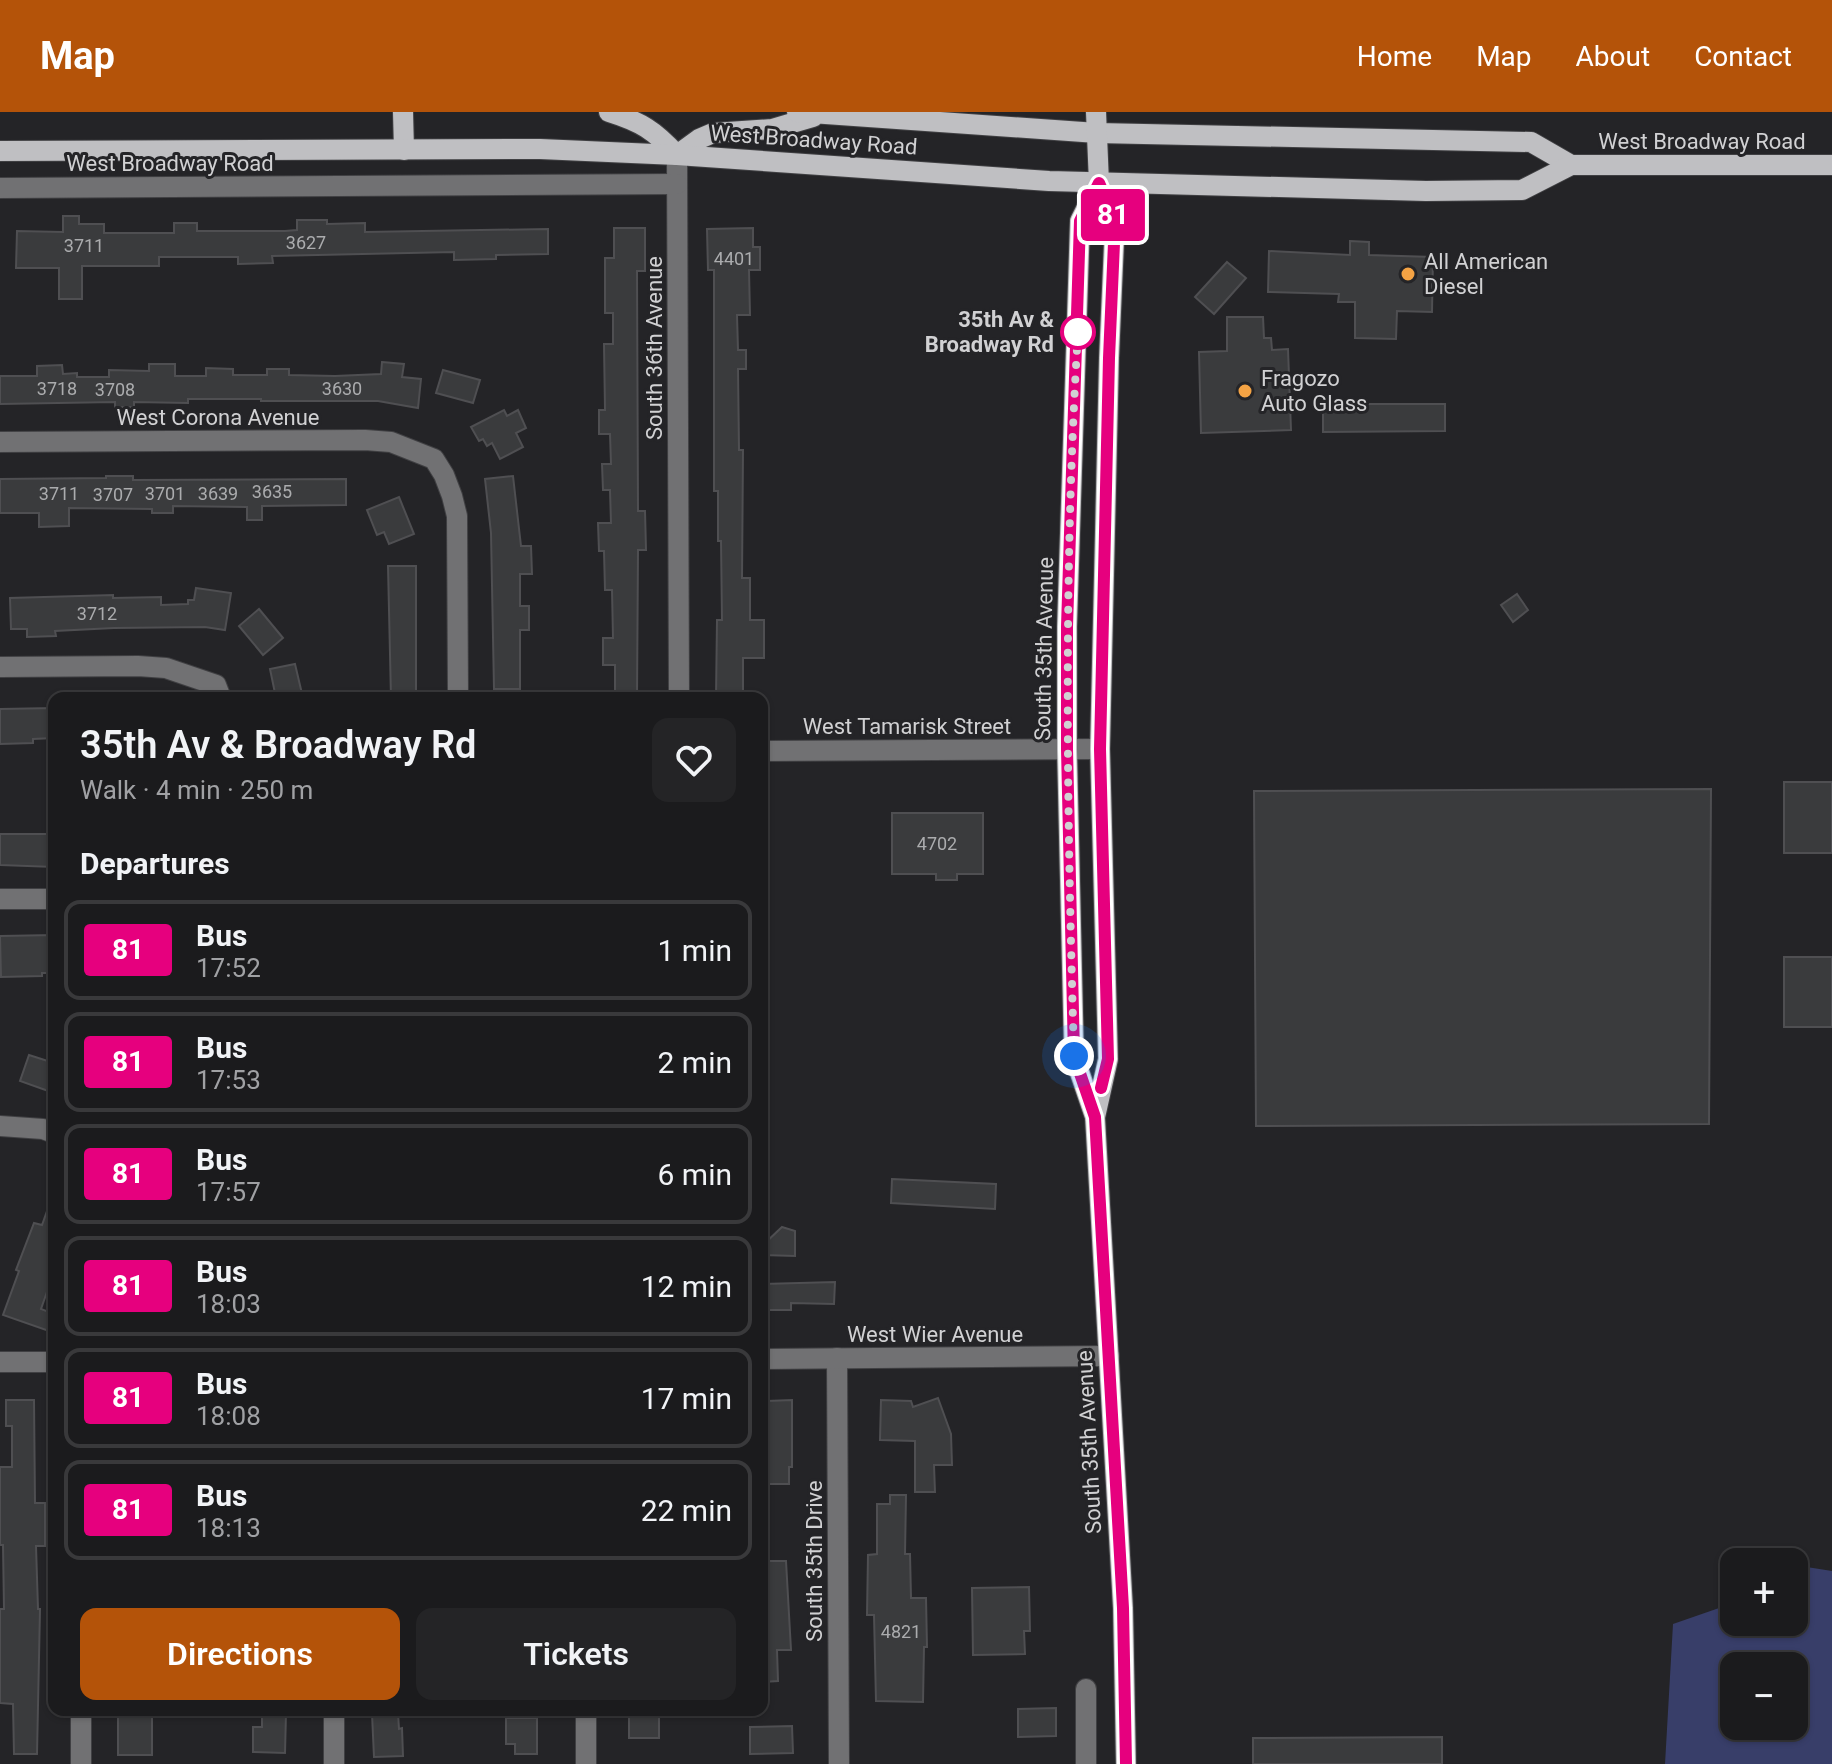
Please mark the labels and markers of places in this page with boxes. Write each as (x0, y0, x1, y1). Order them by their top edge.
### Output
place label: All American Diesel (1424, 249, 1548, 299)
marker: All American Diesel (1399, 265, 1417, 283)
place label: 35th Av & Broadway Rd (925, 307, 1055, 357)
marker: 35th Av & Broadway Rd (1061, 315, 1095, 349)
place label: Fragozo Auto Glass (1261, 366, 1367, 416)
marker: Fragozo Auto Glass (1236, 382, 1254, 400)

